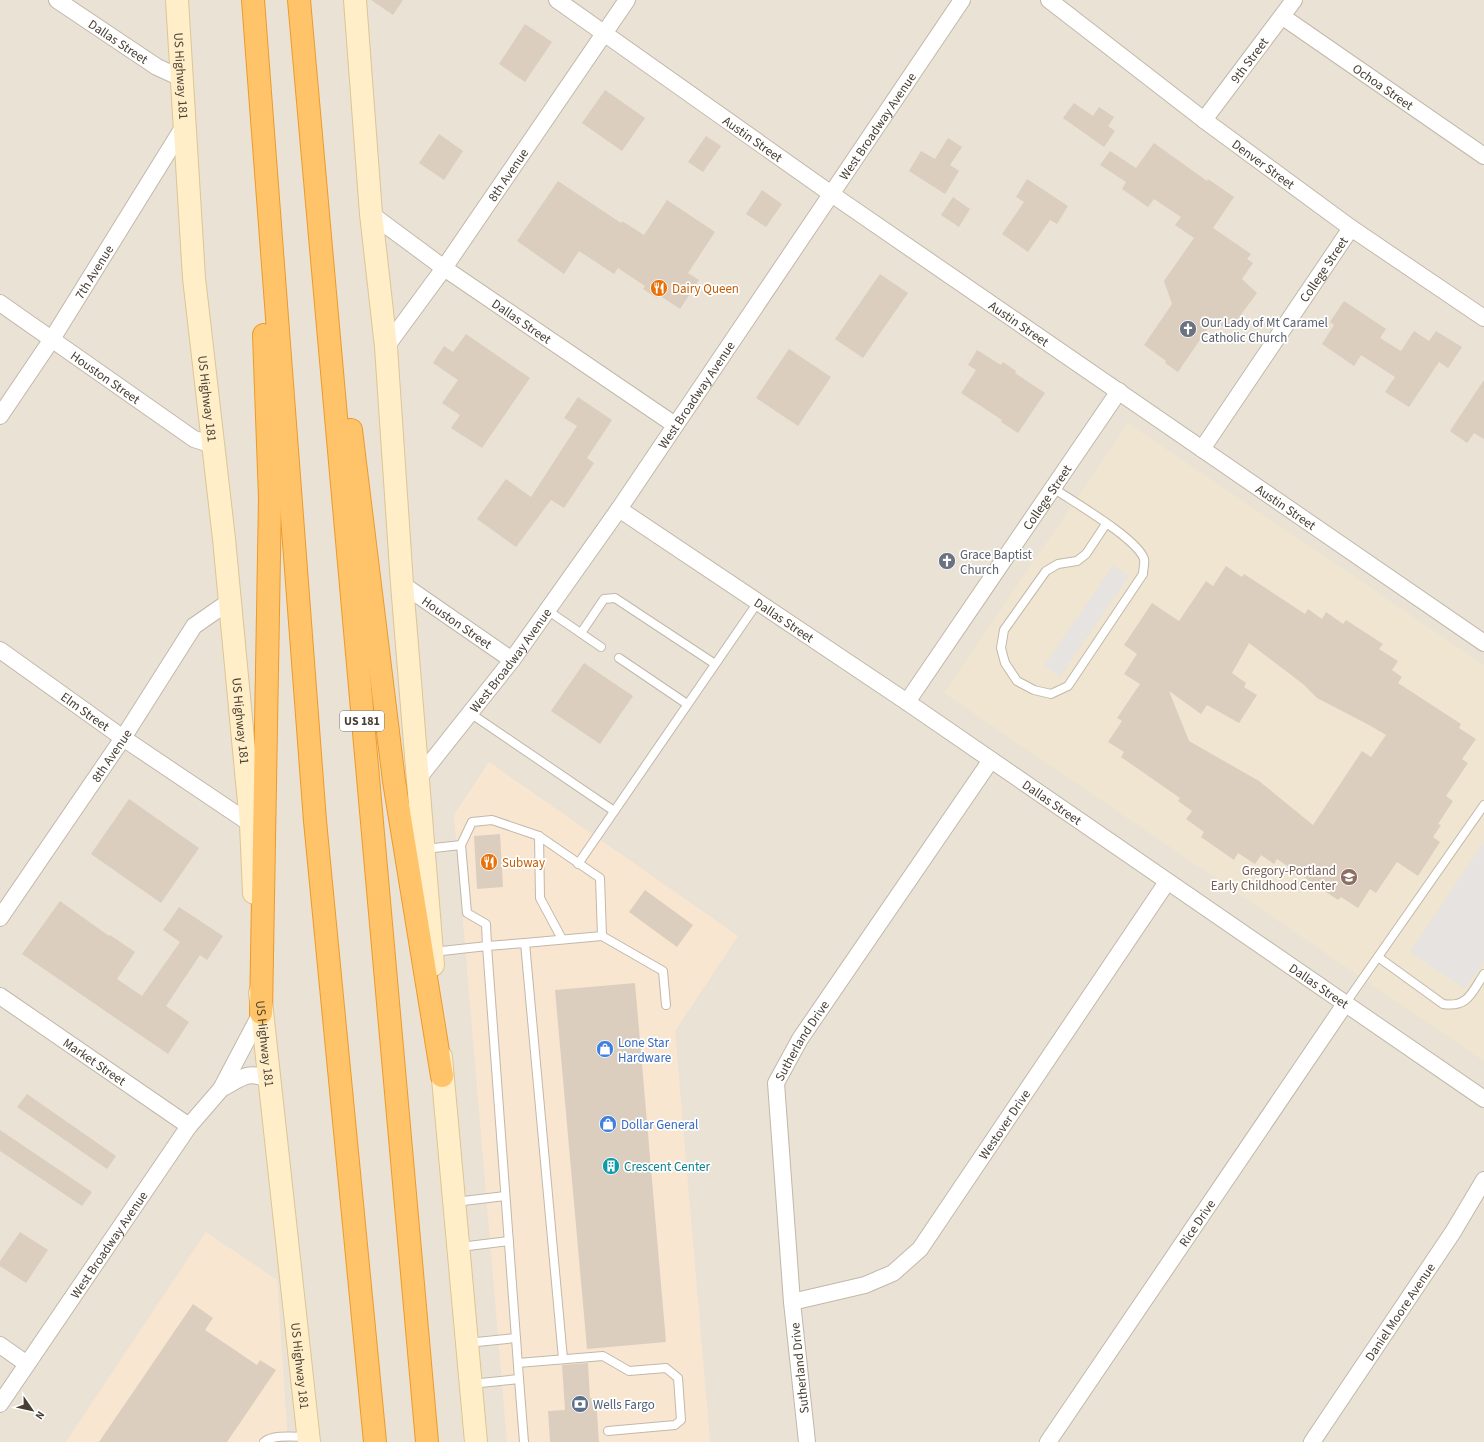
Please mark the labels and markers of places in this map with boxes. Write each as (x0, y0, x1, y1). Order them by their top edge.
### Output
restaurant icon: Dairy Queen (649, 278, 669, 298)
place label: Dairy Queen (672, 280, 739, 298)
place label: Our Lady of Mt Caramel Catholic Church (1201, 314, 1328, 347)
church icon: Our Lady of Mt Caramel Catholic Church (1178, 319, 1198, 339)
place label: Grace Baptist Church (960, 546, 1032, 579)
church icon: Grace Baptist Church (937, 551, 957, 571)
restaurant icon: Subway (479, 852, 499, 872)
place label: Subway (502, 854, 545, 872)
place label: Gregory-Portland Early Childhood Center (1211, 862, 1336, 895)
school or university icon: Gregory-Portland Early Childhood Center (1339, 867, 1359, 887)
place label: Lone Star Hardware (618, 1034, 671, 1067)
shop icon: Lone Star Hardware (595, 1039, 615, 1059)
shop icon: Dollar General (598, 1114, 618, 1134)
place label: Dollar General (621, 1116, 698, 1134)
building icon: Crescent Center (601, 1156, 621, 1176)
place label: Crescent Center (624, 1158, 711, 1176)
bank icon: Wells Fargo (570, 1394, 590, 1414)
place label: Wells Fargo (593, 1396, 655, 1414)

